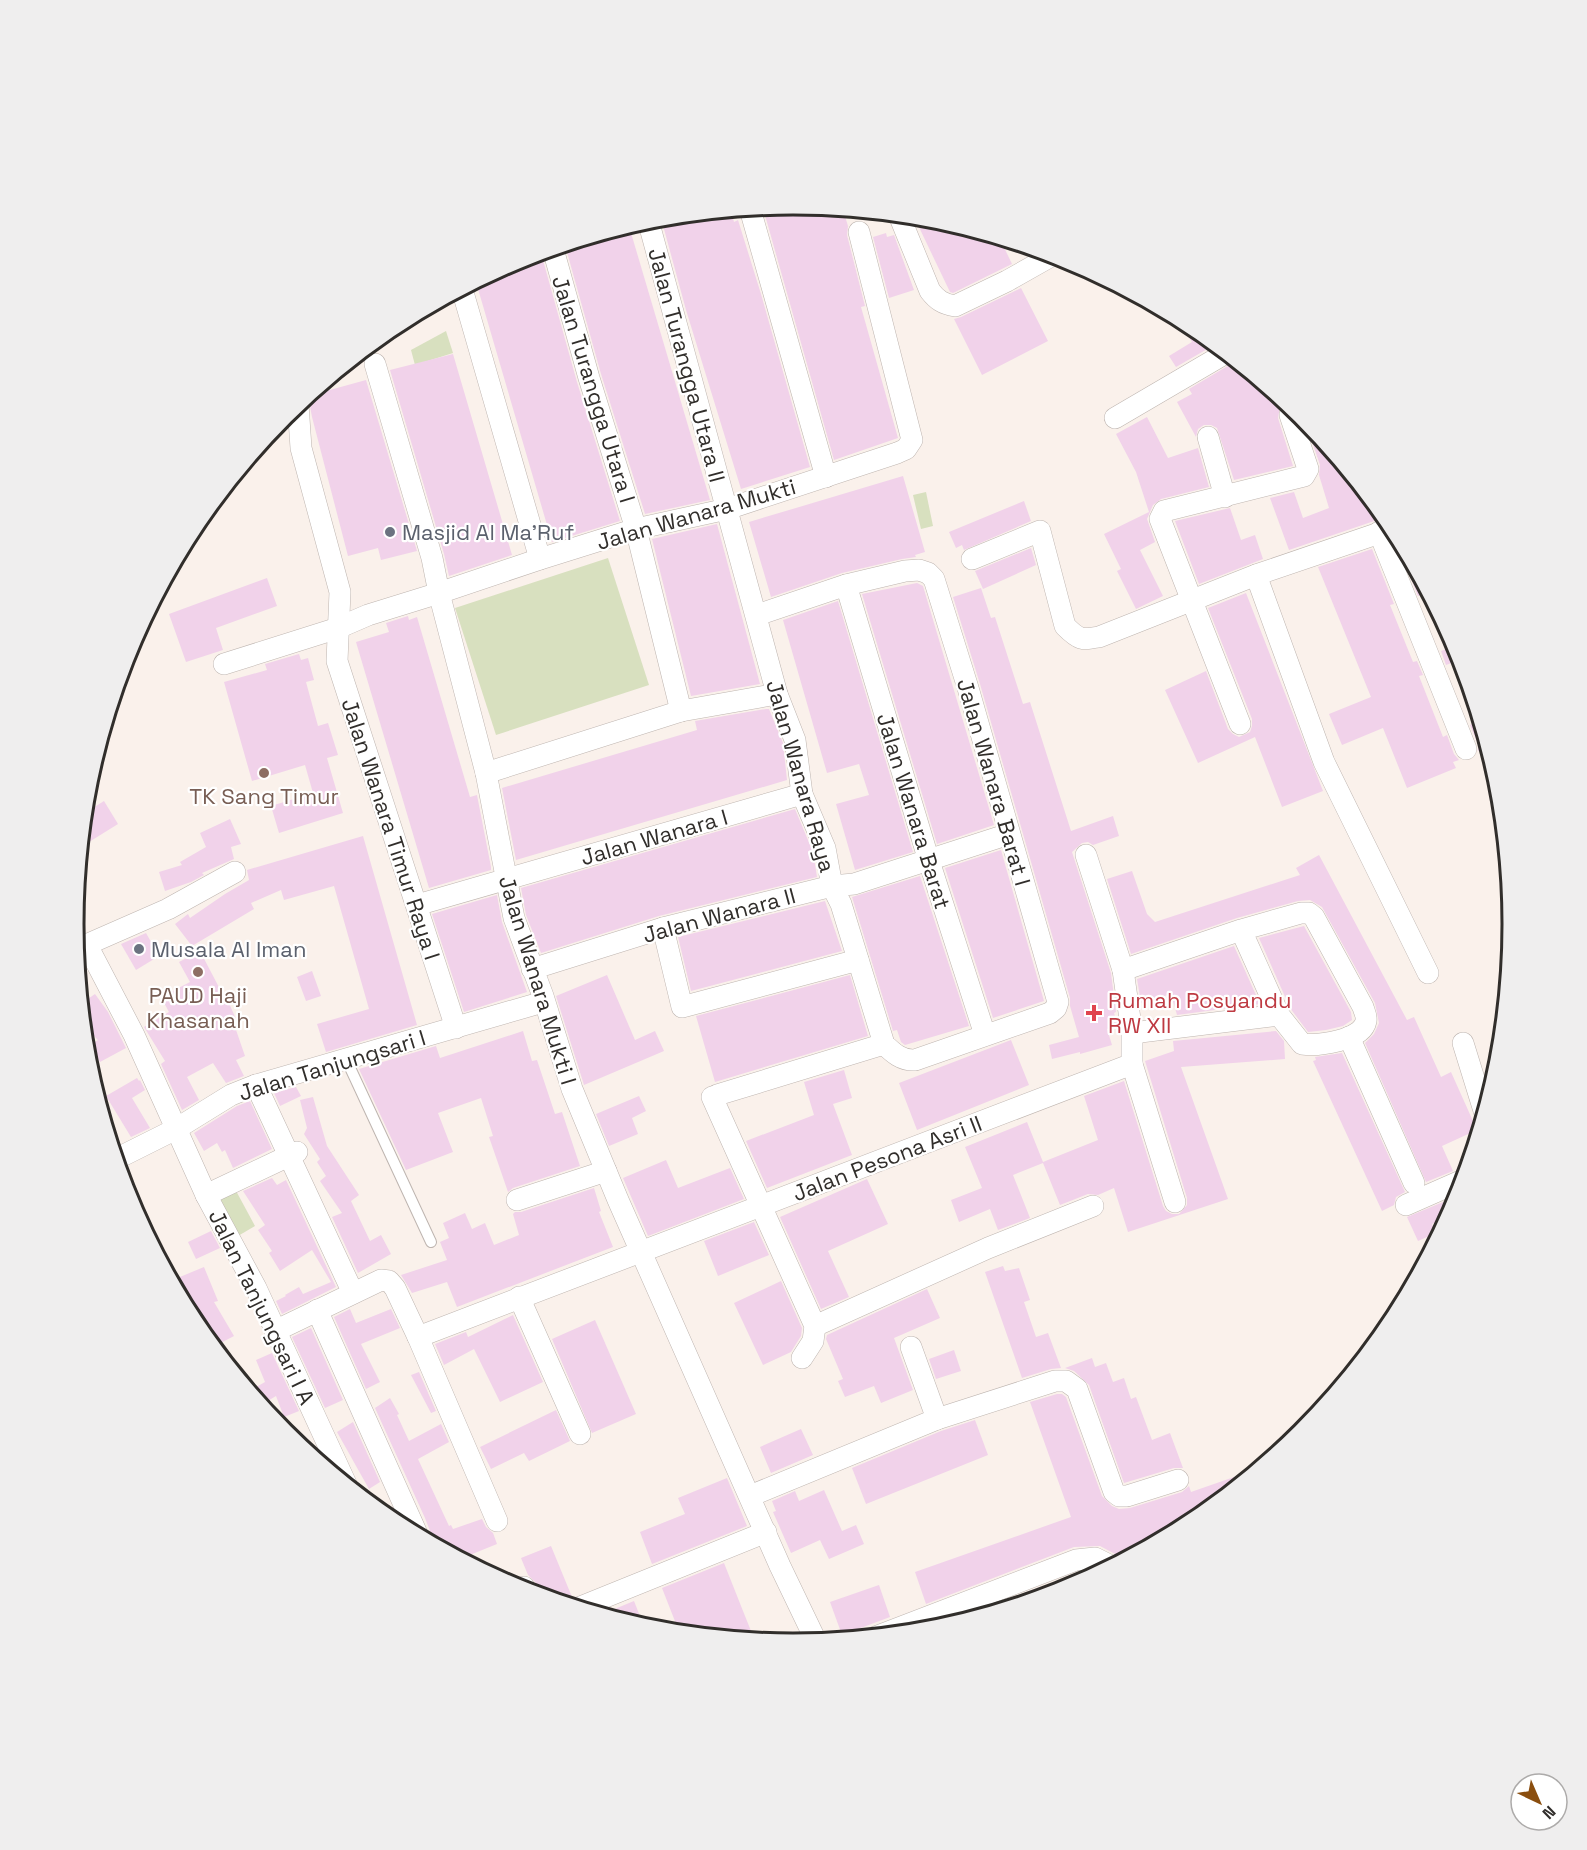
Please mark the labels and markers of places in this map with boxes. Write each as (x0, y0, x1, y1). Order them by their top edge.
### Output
place label: Masjid Al Ma'Ruf (402, 518, 574, 546)
marker: Masjid Al Ma'Ruf (383, 525, 397, 539)
marker: TK Sang Timur (257, 766, 271, 780)
place label: TK Sang Timur (189, 782, 339, 810)
place label: Musala Al Iman (151, 935, 306, 963)
marker: Musala Al Iman (132, 942, 146, 956)
marker: PAUD Haji Khasanah (191, 965, 205, 979)
place label: PAUD Haji Khasanah (146, 981, 250, 1034)
place label: Rumah Posyandu RW XII (1108, 986, 1291, 1039)
marker: Rumah Posyandu RW XII (1085, 1004, 1103, 1022)

